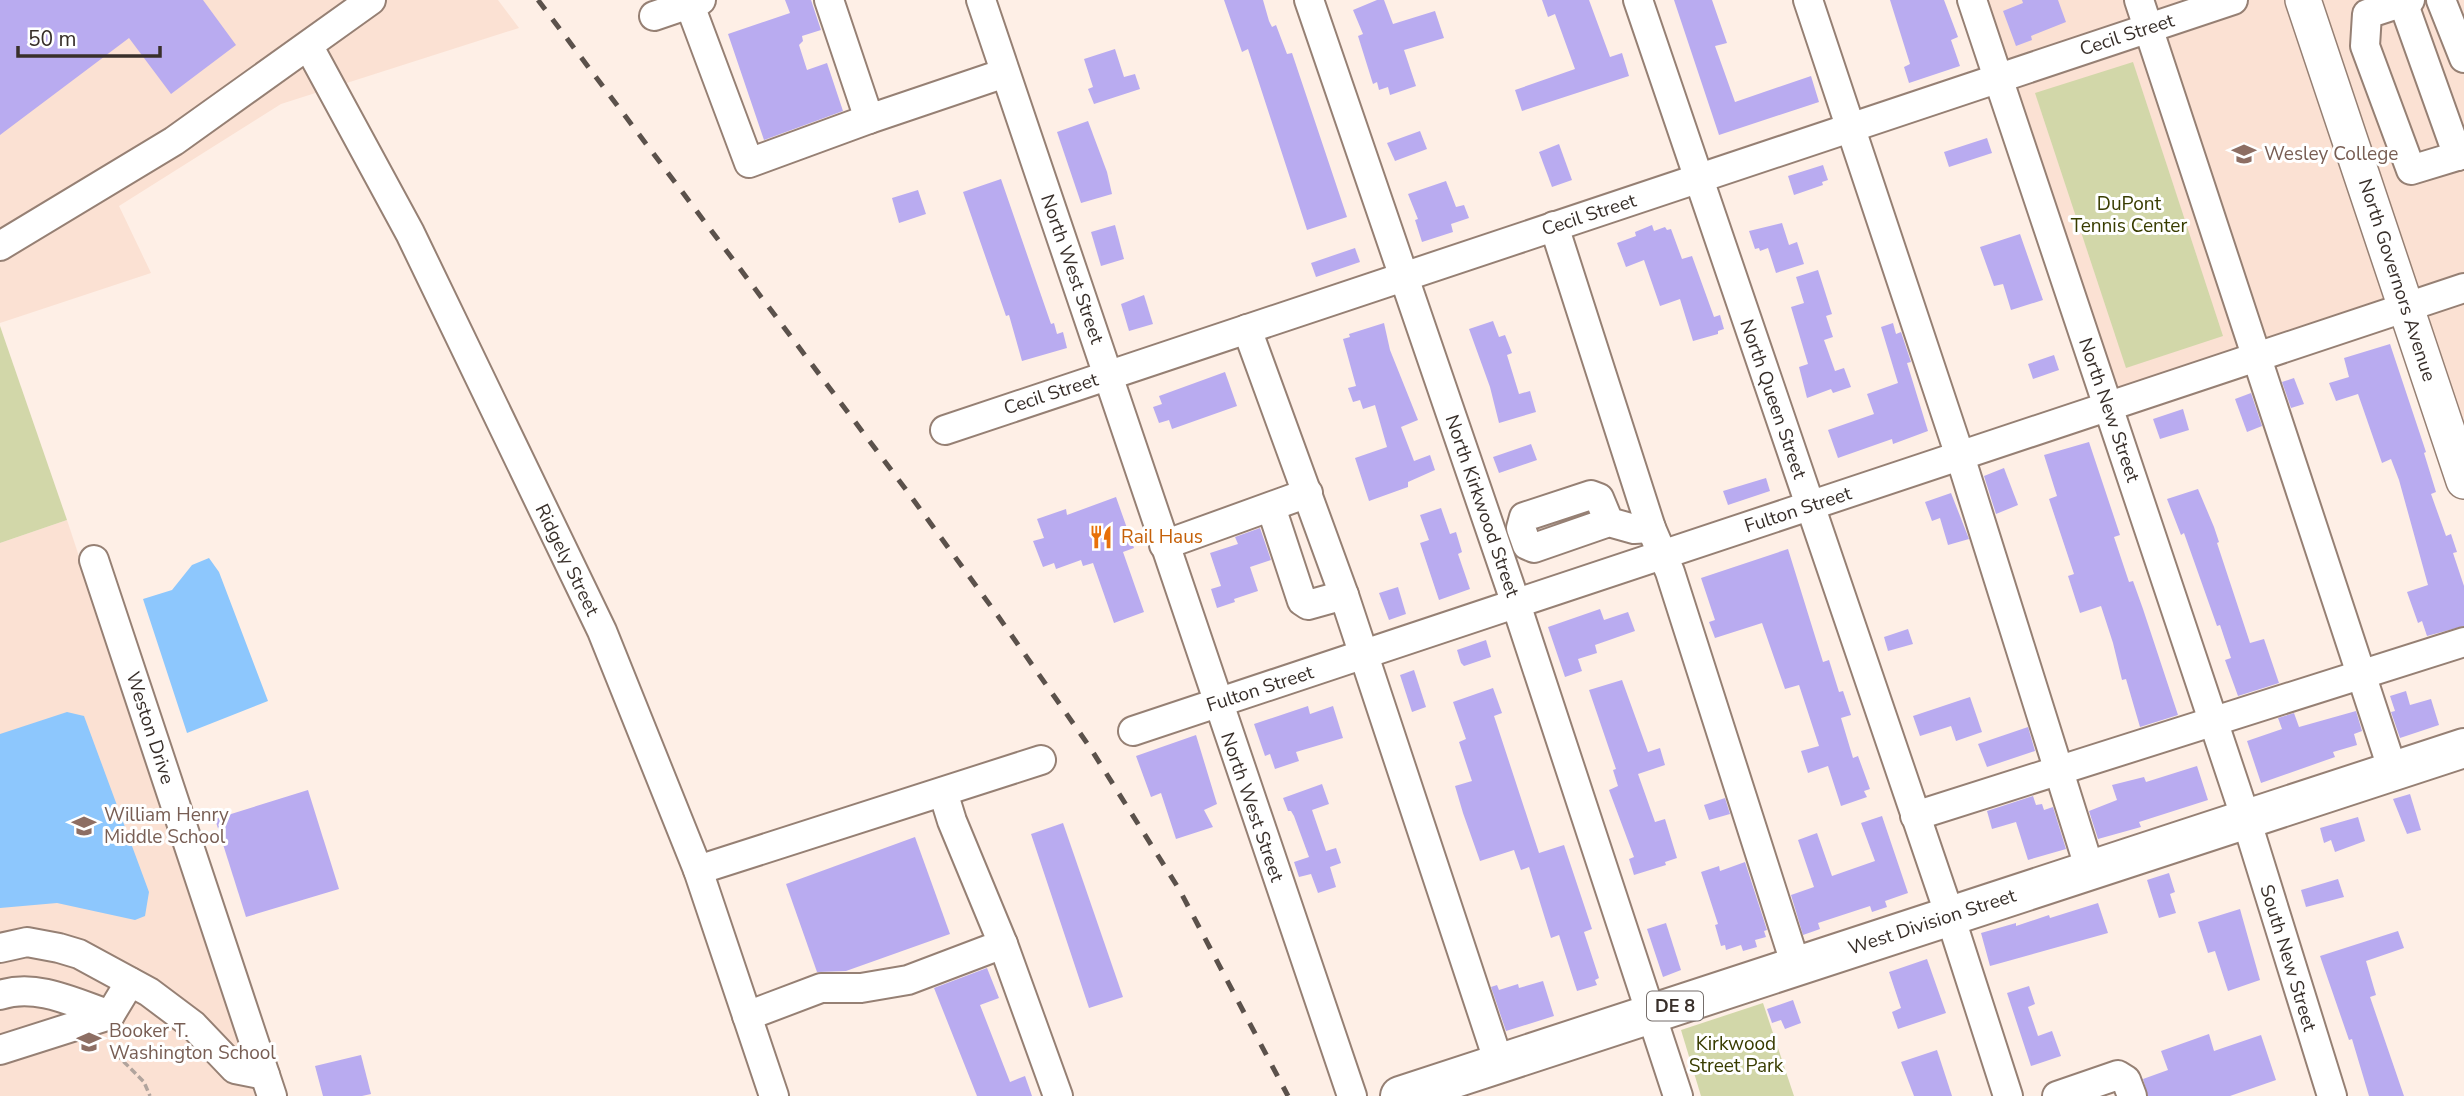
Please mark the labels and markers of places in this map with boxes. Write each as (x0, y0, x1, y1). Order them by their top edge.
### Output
school or university icon: Wesley College (2230, 140, 2258, 168)
place label: Wesley College (2264, 141, 2398, 167)
restaurant icon: Rail Haus (1087, 523, 1115, 551)
place label: Rail Haus (1121, 524, 1203, 550)
place label: William Henry Middle School (104, 802, 229, 850)
school or university icon: William Henry Middle School (70, 812, 98, 840)
place label: Booker T. Washington School (109, 1018, 276, 1066)
school or university icon: Booker T. Washington School (75, 1028, 103, 1056)

